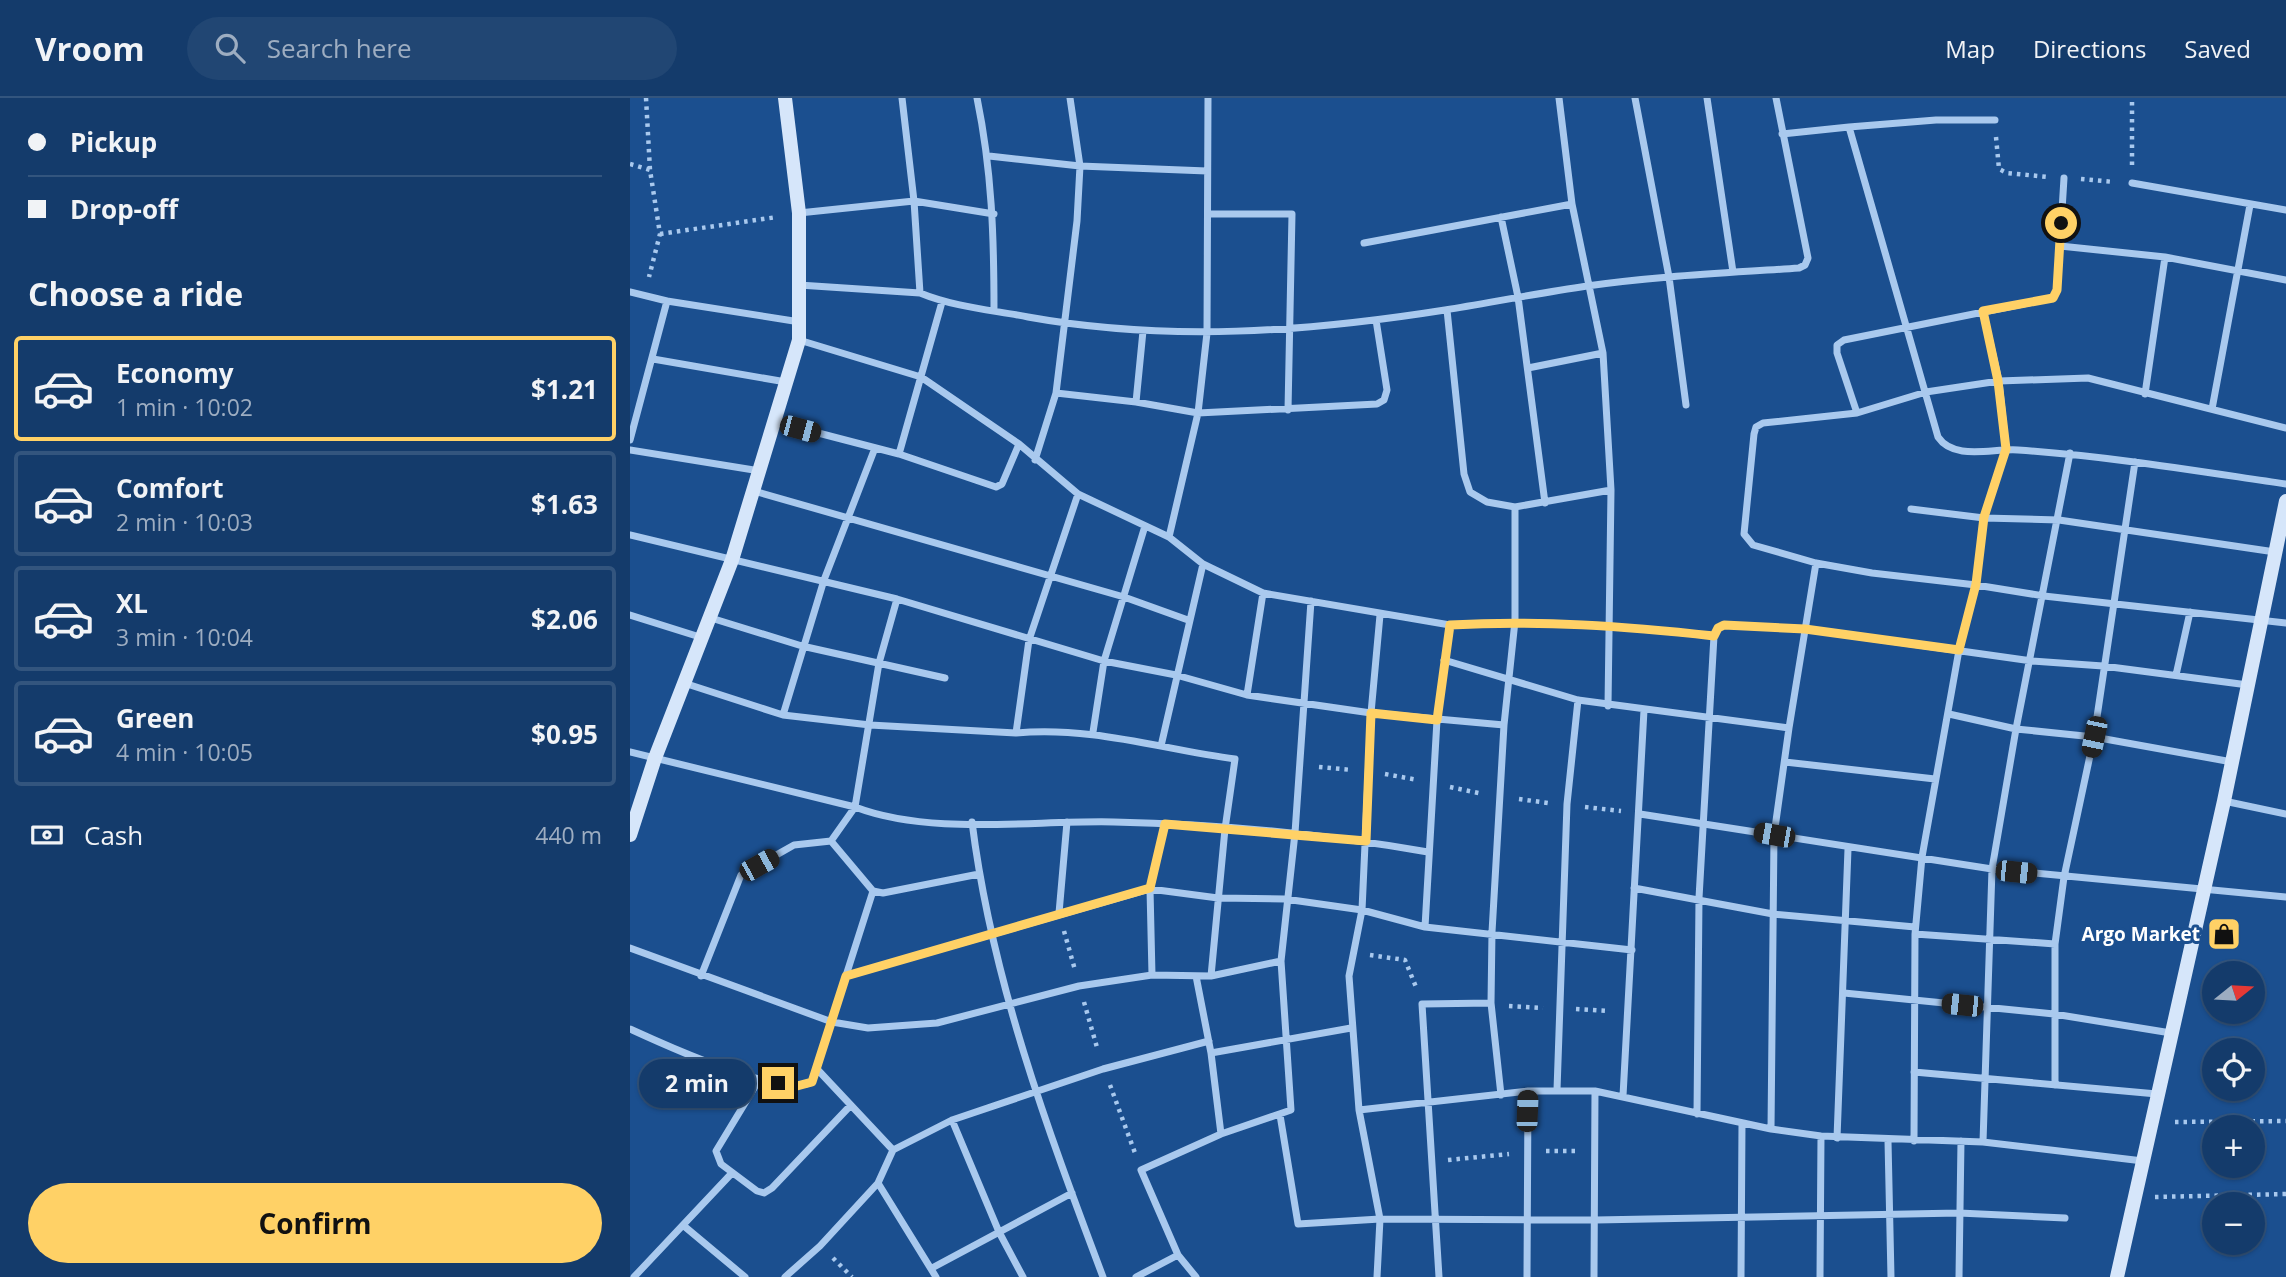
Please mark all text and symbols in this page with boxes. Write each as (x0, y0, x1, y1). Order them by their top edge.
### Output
search box (187, 17, 677, 80)
text: Vroom (35, 26, 145, 71)
icon: search (211, 29, 249, 67)
text: Search here (267, 30, 412, 66)
text: Map (1945, 32, 1995, 65)
text: Directions (2033, 32, 2146, 65)
text: Saved (2184, 32, 2251, 65)
text: Pickup (70, 124, 157, 160)
text: Drop-off (70, 191, 178, 227)
route start (2045, 207, 2077, 239)
text: Choose a ride (28, 272, 243, 315)
text: Economy (116, 355, 234, 391)
icon: car (32, 357, 95, 420)
text: $1.21 (531, 371, 598, 407)
text: 1 min · 10:02 (116, 391, 253, 423)
car (777, 413, 824, 445)
text: Comfort (116, 470, 223, 506)
icon: car (32, 472, 95, 535)
text: $1.63 (531, 486, 598, 522)
text: 2 min · 10:03 (116, 506, 253, 538)
text: XL (116, 585, 148, 621)
icon: car (32, 587, 95, 650)
text: $2.06 (531, 601, 598, 637)
text: 3 min · 10:04 (116, 621, 253, 653)
text: Green (116, 700, 194, 736)
icon: car (32, 702, 95, 765)
car (2080, 714, 2109, 760)
text: $0.95 (531, 716, 598, 752)
text: 4 min · 10:05 (116, 736, 253, 768)
icon: cash (28, 816, 66, 854)
text: Cash (84, 817, 143, 853)
text: 440 m (535, 819, 602, 851)
car (1752, 821, 1797, 849)
car (736, 846, 783, 884)
car (1995, 859, 2038, 885)
shop icon: Argo Market (2205, 915, 2243, 953)
place label: Argo Market (2082, 921, 2200, 947)
north arrow (2202, 961, 2264, 1024)
map controls (2202, 961, 2265, 1255)
car (1941, 992, 1984, 1018)
button: locate (2202, 1038, 2265, 1101)
callout: 2 min (638, 1058, 754, 1108)
text: 2 min (665, 1067, 729, 1099)
route end (762, 1067, 794, 1099)
car (1516, 1090, 1539, 1132)
button: + (2202, 1115, 2265, 1178)
button: Confirm (28, 1183, 602, 1263)
button: − (2202, 1192, 2265, 1255)

